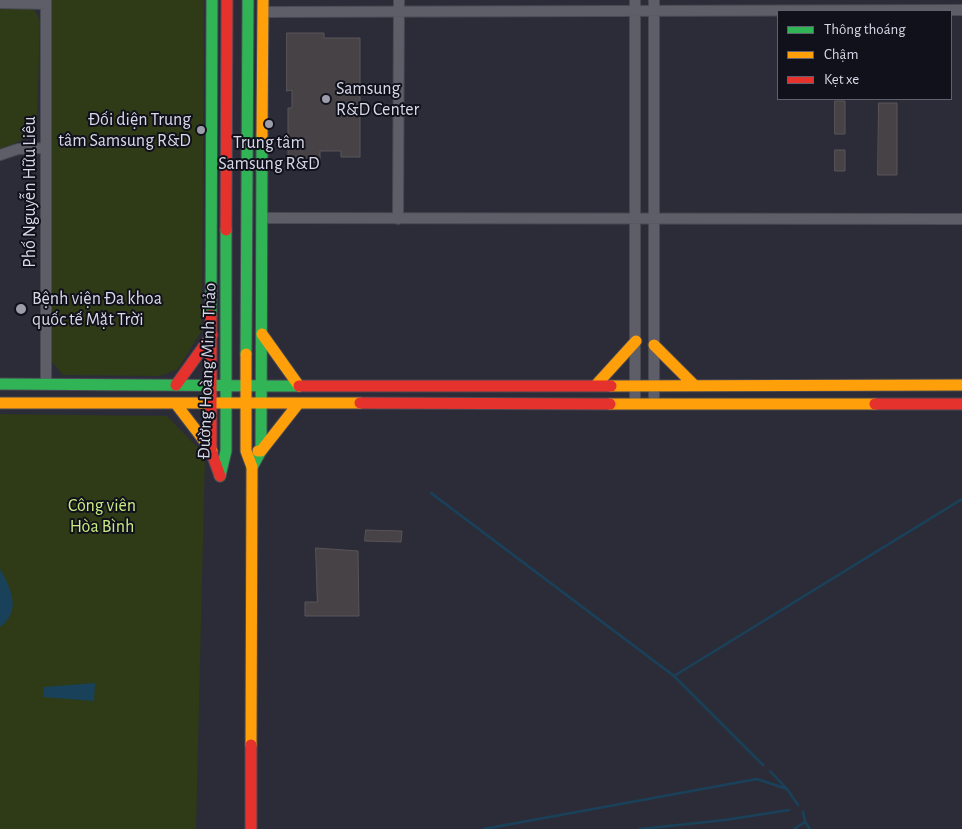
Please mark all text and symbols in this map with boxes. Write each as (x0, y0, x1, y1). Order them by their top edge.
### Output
legend (777, 10, 952, 100)
text: Thông thoáng (824, 22, 906, 37)
text: Chậm (824, 47, 858, 62)
text: Kẹt xe (824, 72, 859, 87)
place label: Samsung R&D Center (336, 78, 419, 120)
marker: Samsung R&D Center (320, 93, 332, 105)
place label: Đối diện Trung tâm Samsung R&D (58, 109, 191, 152)
street label: Phố Nguyễn Hữu Liêu (19, 116, 41, 268)
marker: Trung tâm Samsung R&D (263, 118, 275, 130)
marker: Đối diện Trung tâm Samsung R&D (195, 124, 207, 136)
place label: Trung tâm Samsung R&D (218, 132, 320, 174)
street label: Đường Hoàng Minh Thảo (193, 282, 221, 460)
place label: Bệnh viện Đa khoa quốc tế Mặt Trời (32, 288, 162, 330)
marker: Bệnh viện Đa khoa quốc tế Mặt Trời (14, 302, 28, 316)
park label: Công viên Hòa Bình (68, 495, 136, 538)

